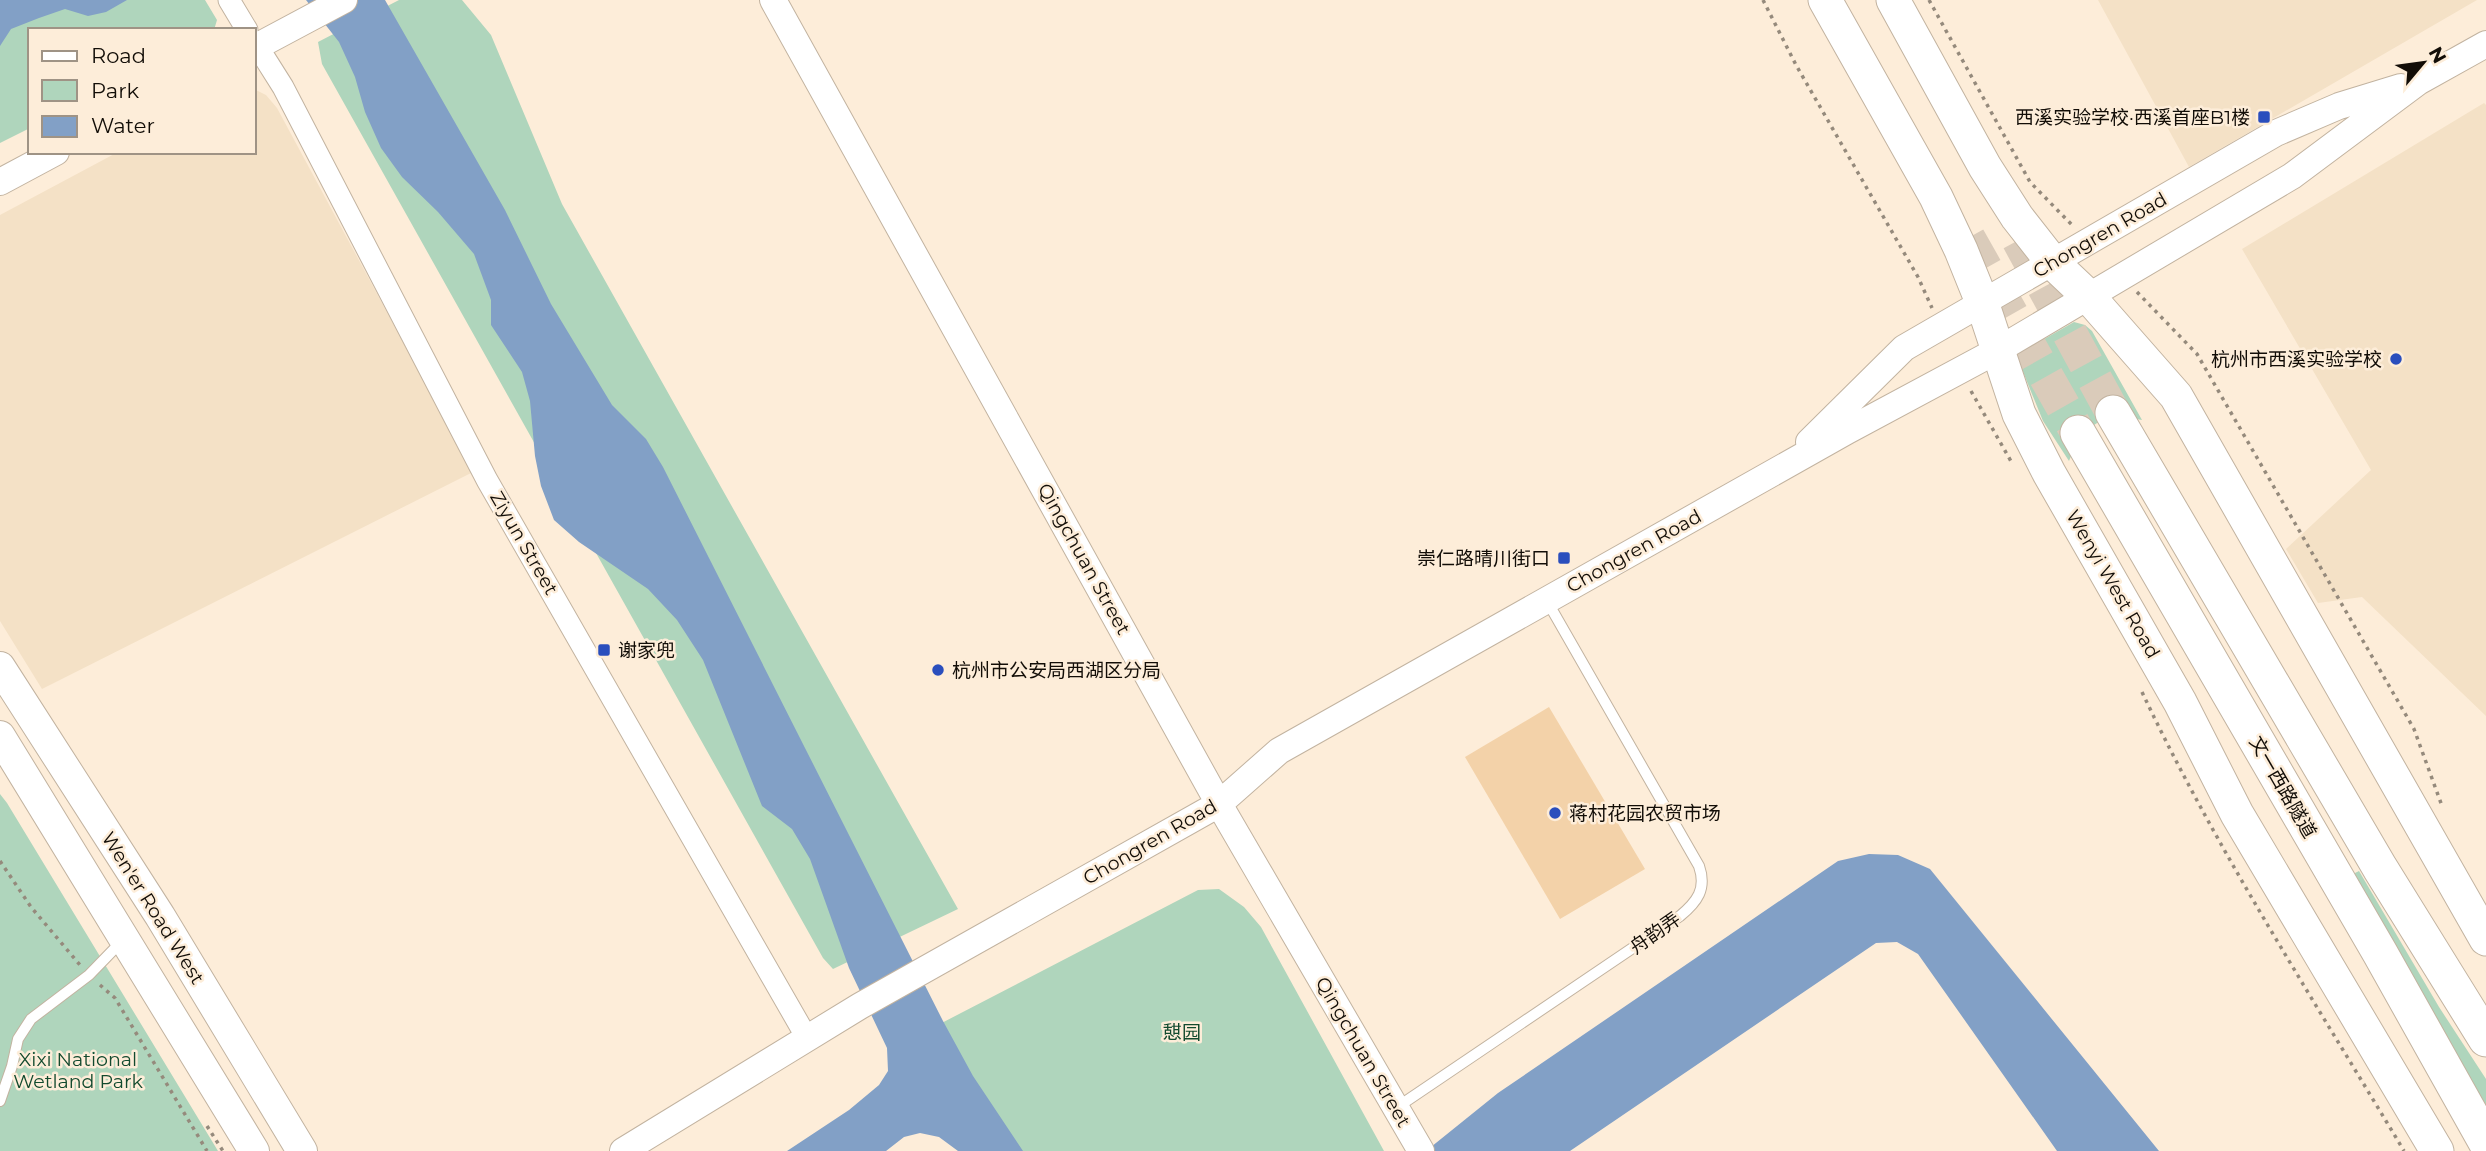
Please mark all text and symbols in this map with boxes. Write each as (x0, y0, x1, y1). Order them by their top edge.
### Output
legend (28, 28, 256, 154)
north arrow (2388, 28, 2458, 98)
text: Road (91, 43, 146, 68)
text: N (2424, 43, 2451, 67)
text: Park (91, 78, 139, 103)
place label: 西溪实验学校·西溪首座B1楼 (2015, 106, 2250, 129)
marker: 西溪实验学校·西溪首座B1楼 (2256, 109, 2272, 125)
text: Water (91, 113, 155, 138)
street label: Chongren Road (2029, 187, 2171, 283)
place label: 杭州市西溪实验学校 (2211, 348, 2382, 371)
marker: 杭州市西溪实验学校 (2388, 351, 2404, 367)
street label: Qingchuan Street (1033, 479, 1135, 639)
street label: Ziyun Street (485, 487, 563, 599)
street label: Chongren Road (1563, 504, 1705, 598)
street label: Wenyi West Road (2061, 506, 2165, 662)
place label: 崇仁路晴川街口 (1417, 547, 1550, 570)
marker: 崇仁路晴川街口 (1556, 550, 1572, 566)
place label: 谢家兜 (618, 639, 675, 662)
marker: 谢家兜 (596, 642, 612, 658)
place label: 杭州市公安局西湖区分局 (952, 659, 1161, 682)
marker: 杭州市公安局西湖区分局 (930, 662, 946, 678)
street label: 文一西路隧道 (2245, 732, 2321, 842)
street label: Chongren Road (1079, 794, 1221, 890)
place label: 蒋村花园农贸市场 (1569, 802, 1721, 825)
marker: 蒋村花园农贸市场 (1547, 805, 1563, 821)
street label: Wen'er Road West (97, 828, 209, 989)
street label: 舟韵弄 (1625, 907, 1685, 959)
street label: Qingchuan Street (1311, 973, 1415, 1131)
park label: 憇园 (1163, 1021, 1201, 1044)
park label: Xixi National Wetland Park (13, 1048, 143, 1093)

